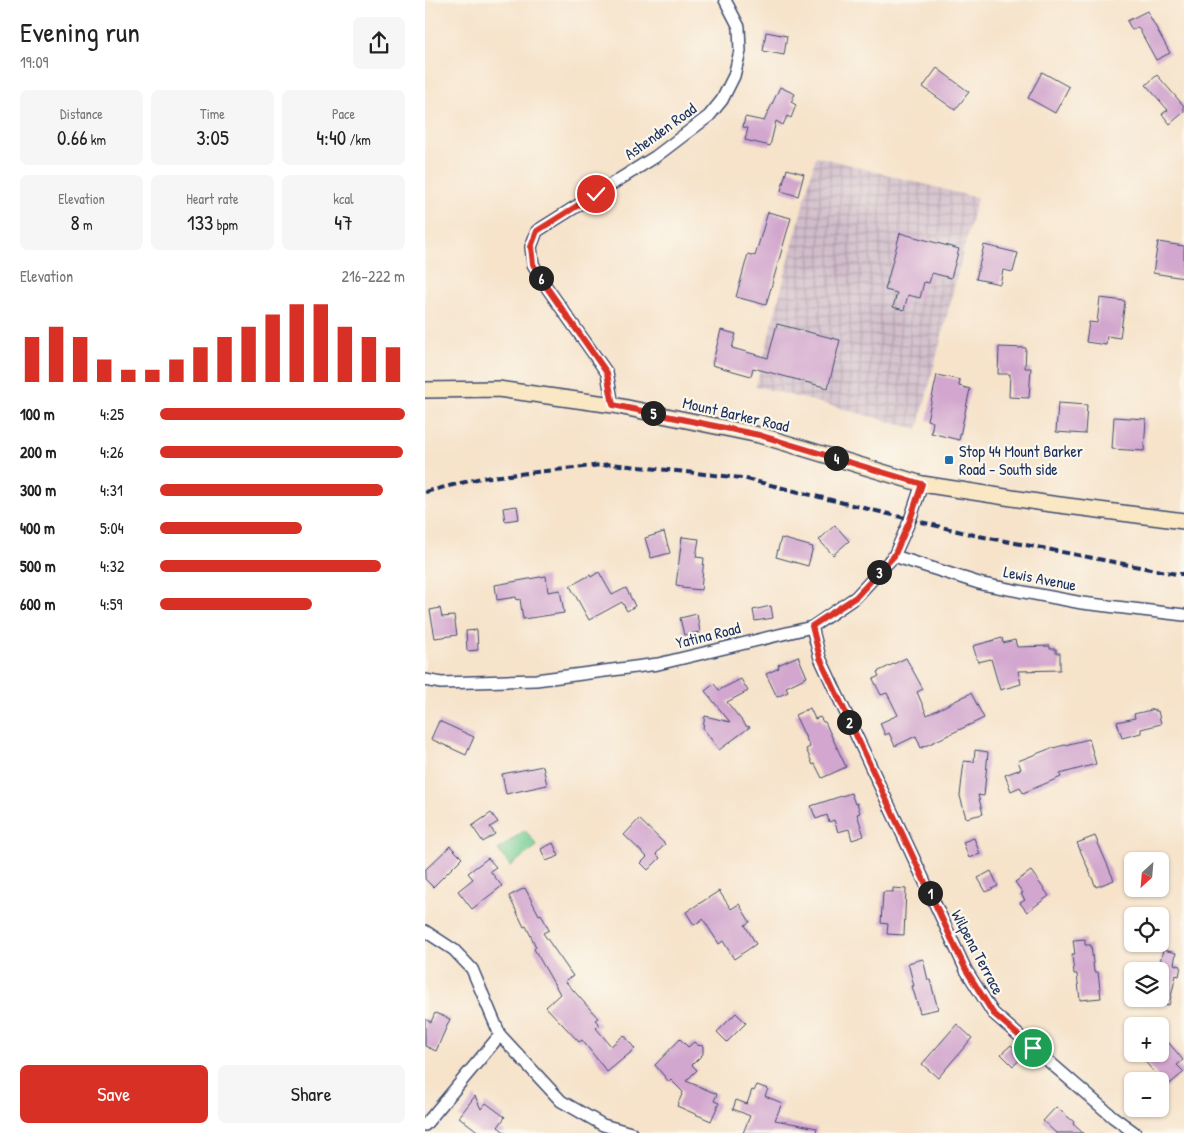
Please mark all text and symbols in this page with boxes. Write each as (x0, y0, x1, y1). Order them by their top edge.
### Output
text: Evening run (20, 13, 140, 51)
button: share (353, 17, 405, 69)
text: 19:09 (20, 51, 48, 73)
street label: Ashenden Road (620, 97, 700, 165)
text: Distance (60, 104, 103, 123)
text: Time (200, 104, 225, 123)
text: Pace (332, 104, 355, 123)
text: 0.66 (57, 123, 88, 152)
text: 3:05 (196, 123, 229, 152)
text: 4:40 (316, 123, 346, 152)
text: km (88, 130, 106, 149)
text: /km (346, 130, 371, 149)
pin (575, 173, 617, 215)
icon: check (582, 180, 610, 208)
text: Elevation (58, 189, 105, 208)
text: Heart rate (186, 189, 239, 208)
text: kcal (333, 189, 354, 208)
text: 8 (71, 208, 80, 237)
text: 133 (187, 208, 213, 237)
text: 47 (334, 208, 353, 237)
text: m (80, 215, 92, 234)
text: bpm (213, 215, 238, 234)
text: Elevation (20, 265, 73, 287)
text: 216–222 m (342, 265, 405, 287)
pin: 6 (529, 266, 553, 290)
text: 6 (539, 269, 544, 288)
street label: Mount Barker Road (681, 391, 791, 437)
pin: 5 (641, 400, 665, 426)
text: 100 m (20, 403, 55, 425)
text: 4:25 (100, 403, 124, 425)
text: 5 (651, 404, 656, 423)
place label: Stop 44 Mount Barker Road - South side (959, 440, 1083, 480)
text: 200 m (20, 441, 56, 463)
text: 4:26 (100, 441, 124, 463)
pin: 4 (823, 446, 849, 470)
text: 4 (834, 449, 839, 468)
marker: Stop 44 Mount Barker Road - South side (943, 454, 955, 466)
text: 300 m (20, 479, 56, 501)
text: 4:31 (100, 479, 123, 501)
text: 400 m (20, 517, 55, 539)
text: 5:04 (100, 517, 124, 539)
text: 500 m (20, 555, 56, 577)
text: 4:32 (100, 555, 124, 577)
pin: 3 (867, 560, 891, 584)
street label: Lewis Avenue (1002, 560, 1079, 596)
text: 3 (876, 563, 883, 582)
text: 600 m (20, 593, 55, 615)
text: 4:59 (100, 593, 122, 615)
street label: Yatina Road (673, 616, 743, 654)
pin: 2 (837, 710, 861, 734)
text: 2 (846, 713, 853, 732)
north arrow (1124, 852, 1169, 898)
map controls (1124, 852, 1169, 1117)
pin: 1 (917, 880, 943, 906)
text: 1 (928, 884, 933, 903)
street label: Wilpena Terrace (946, 906, 1010, 999)
button: locate (1124, 907, 1169, 952)
button: layers (1124, 962, 1169, 1007)
button: + (1124, 1017, 1169, 1062)
pin (1012, 1027, 1054, 1069)
icon: arrive (1019, 1034, 1047, 1062)
button: Save (20, 1065, 208, 1123)
button: Share (218, 1065, 405, 1123)
button: − (1124, 1072, 1169, 1117)

